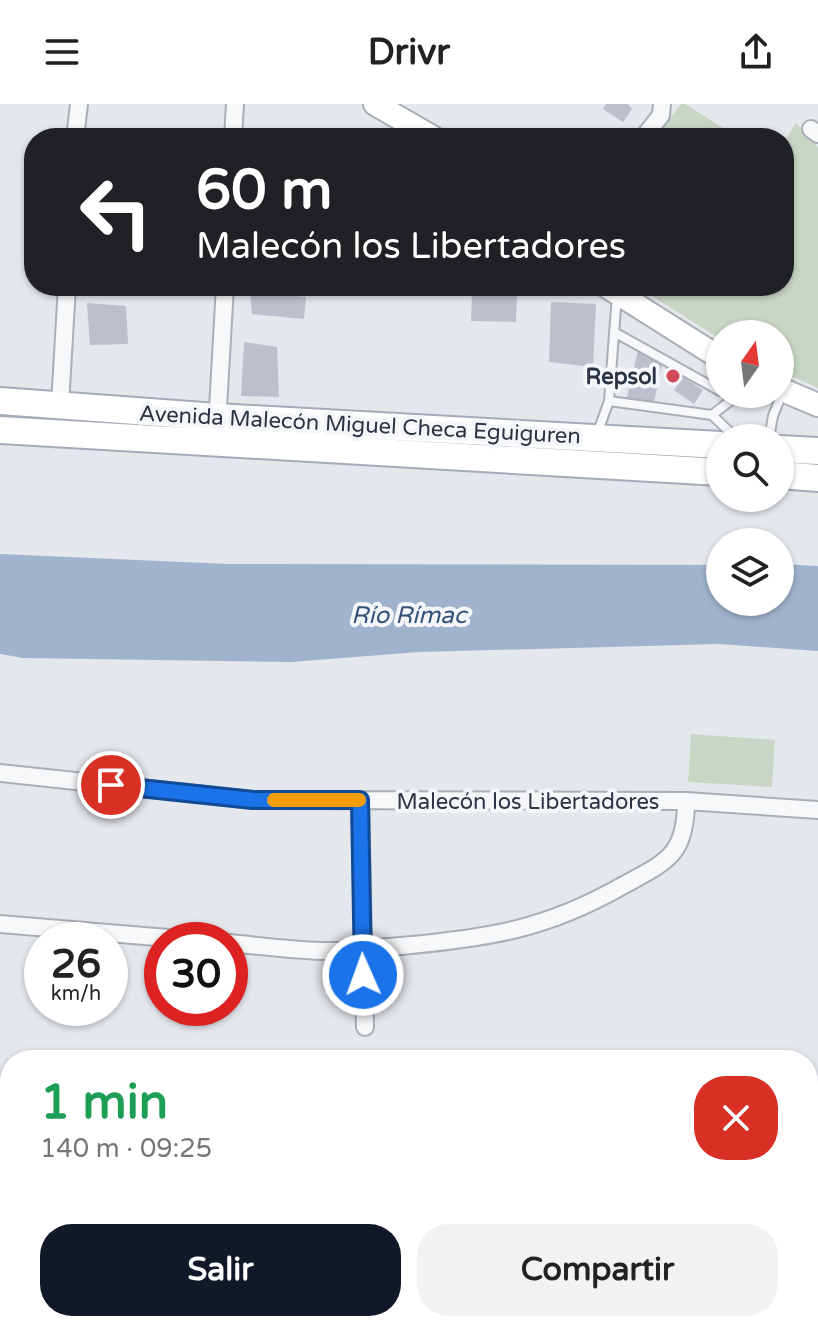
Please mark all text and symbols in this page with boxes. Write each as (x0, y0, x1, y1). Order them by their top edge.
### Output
icon: menu (40, 30, 84, 74)
icon: share (734, 30, 778, 74)
text: Drivr (368, 31, 450, 74)
text: 60 m (196, 157, 332, 224)
icon: left (64, 160, 168, 264)
text: Malecón los Libertadores (196, 225, 626, 268)
north arrow (706, 320, 794, 408)
map controls (706, 320, 794, 616)
place label: Repsol (586, 364, 657, 390)
marker: Repsol (664, 367, 682, 385)
street label: Avenida Malecón Miguel Checa Eguiguren (138, 400, 581, 450)
button: search (706, 424, 794, 512)
button: layers (706, 528, 794, 616)
water label: Río Rímac (351, 601, 469, 630)
pin (77, 751, 145, 819)
icon: arrive (89, 763, 133, 807)
street label: Malecón los Libertadores (397, 789, 659, 815)
speed limit sign: 30 (144, 922, 248, 1026)
position arrow (321, 933, 405, 1017)
text: 26 (51, 940, 101, 988)
text: km/h (51, 982, 101, 1006)
text: 1 min (40, 1074, 168, 1132)
button: close (694, 1076, 778, 1160)
text: 140 m · 09:25 (40, 1133, 212, 1164)
button: Salir (40, 1224, 401, 1316)
button: Compartir (417, 1224, 778, 1316)

